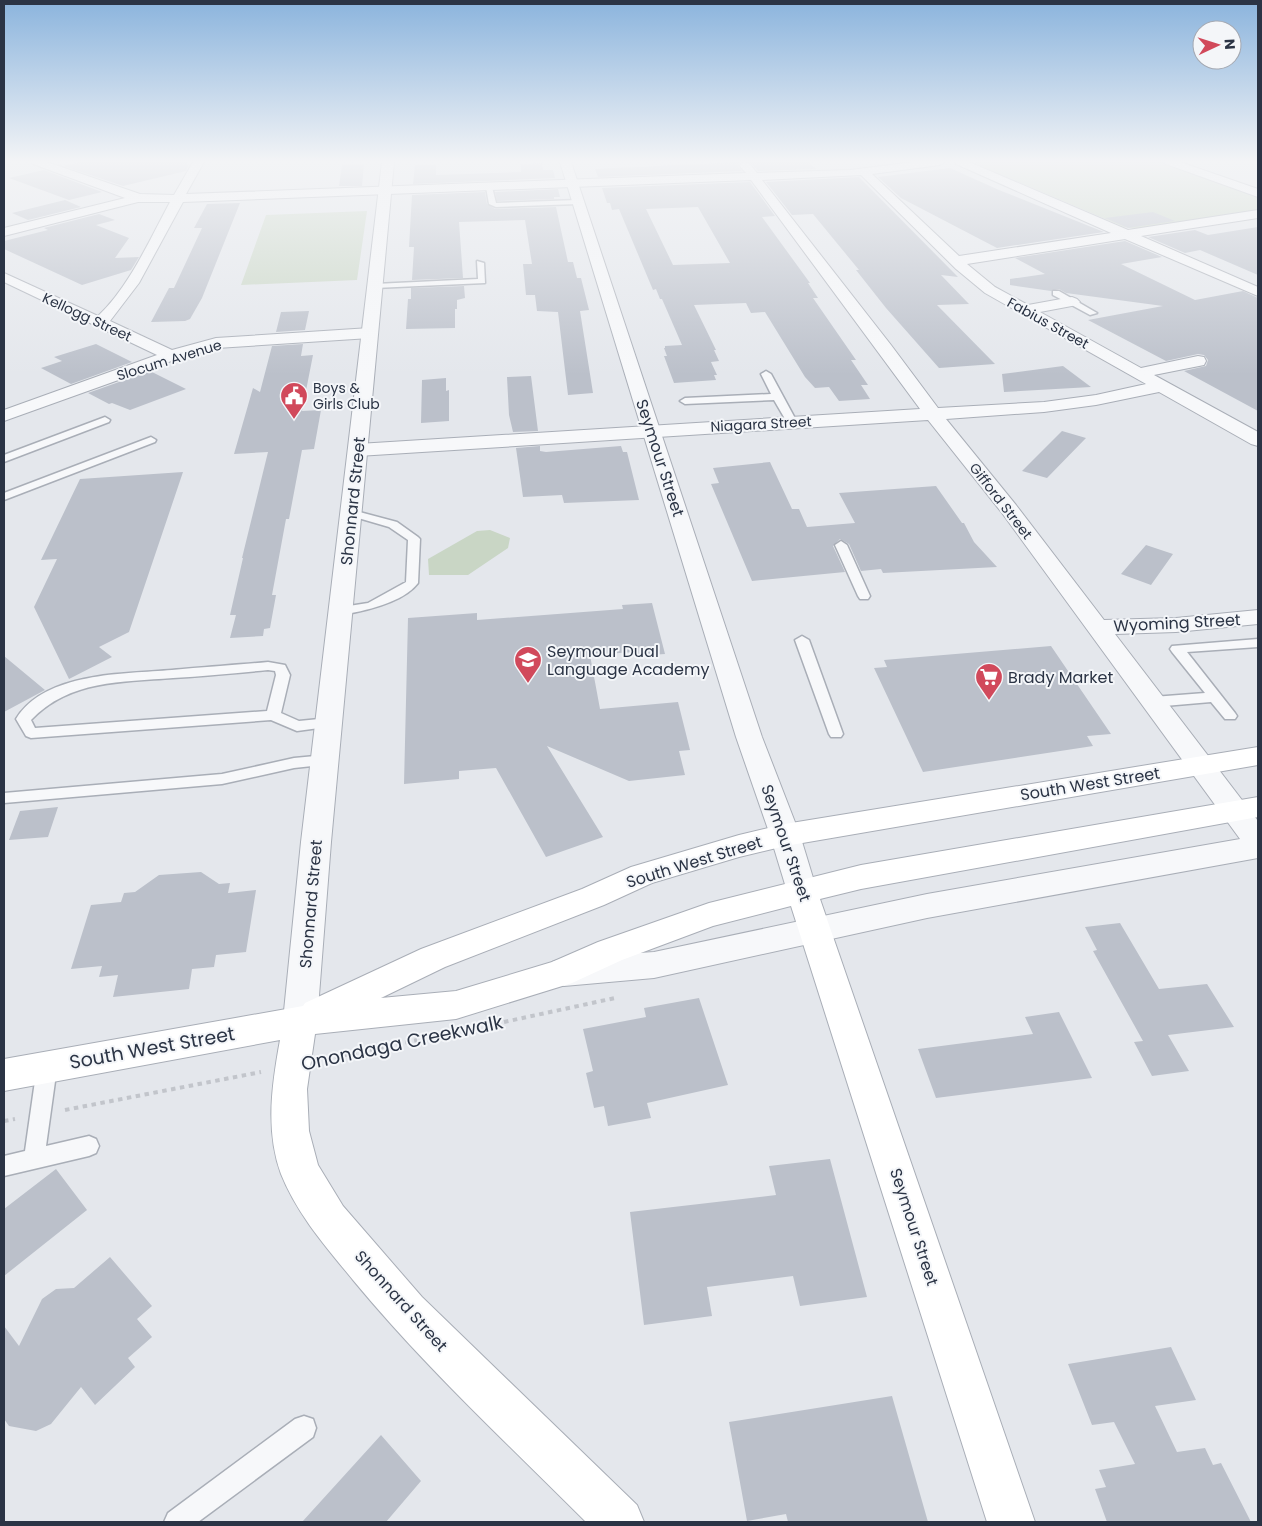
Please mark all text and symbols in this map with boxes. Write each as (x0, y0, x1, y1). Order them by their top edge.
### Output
north arrow (1192, 20, 1242, 70)
text: N (1220, 38, 1240, 50)
street label: Kellogg Street (39, 288, 135, 346)
street label: Fabius Street (1004, 292, 1092, 354)
street label: Slocum Avenue (114, 334, 224, 385)
place label: Boys & Girls Club (313, 378, 380, 414)
public building icon: Boys & Girls Club (279, 381, 309, 420)
street label: Seymour Street (630, 396, 690, 520)
street label: Niagara Street (710, 411, 812, 437)
street label: Shonnard Street (335, 435, 371, 566)
street label: Gifford Street (965, 459, 1037, 543)
street label: Wyoming Street (1113, 608, 1241, 638)
place label: Seymour Dual Language Academy (547, 640, 709, 681)
school or university icon: Seymour Dual Language Academy (513, 645, 543, 684)
supermarket icon: Brady Market (974, 662, 1004, 701)
place label: Brady Market (1008, 666, 1113, 689)
street label: South West Street (1019, 762, 1162, 806)
street label: Seymour Street (755, 781, 817, 905)
street label: South West Street (623, 830, 765, 894)
street label: Shonnard Street (294, 839, 328, 969)
street label: Onondaga Creekwalk (299, 1008, 506, 1078)
street label: South West Street (67, 1020, 237, 1076)
street label: Seymour Street (884, 1165, 944, 1289)
street label: Shonnard Street (349, 1245, 453, 1357)

